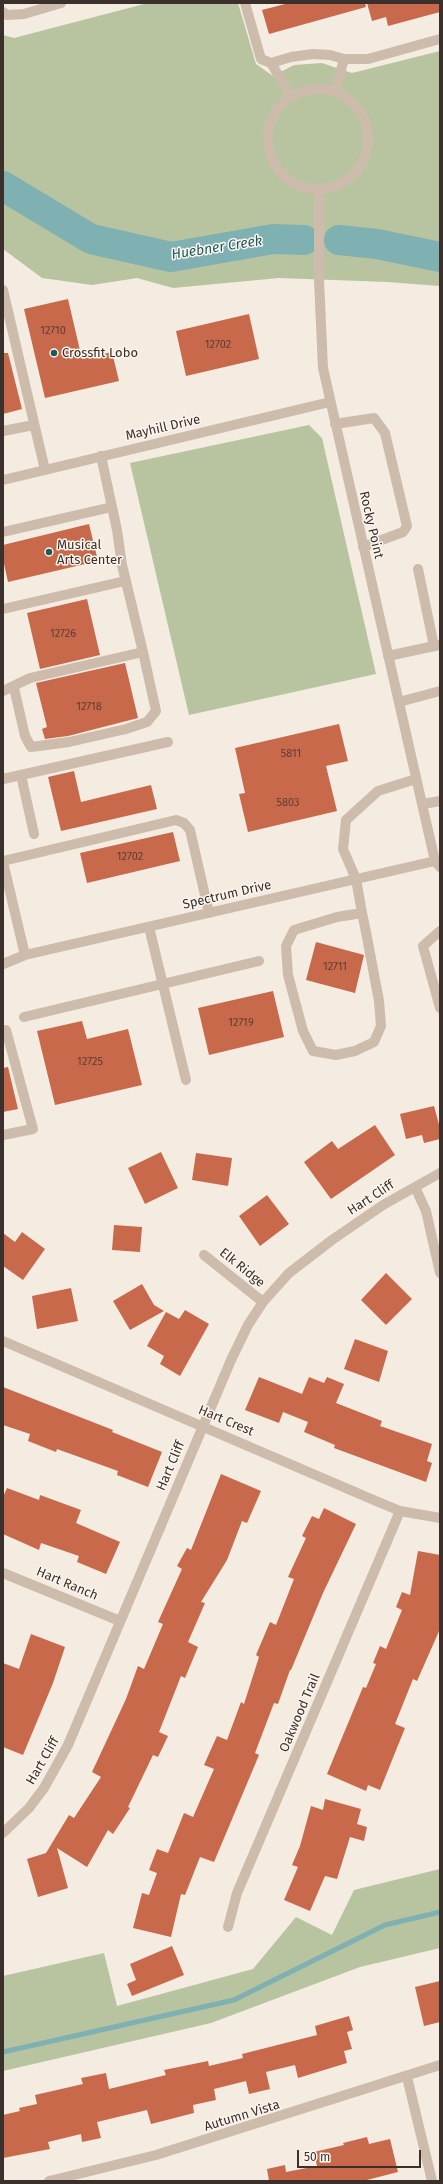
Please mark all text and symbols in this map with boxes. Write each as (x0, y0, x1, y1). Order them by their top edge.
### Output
water label: Huebner Creek (170, 233, 264, 263)
house number: 12710 (40, 324, 66, 338)
house number: 12702 (205, 338, 231, 352)
place label: Crossfit Lobo (62, 345, 138, 361)
marker: Crossfit Lobo (49, 348, 59, 358)
street label: Mayhill Drive (124, 412, 202, 444)
street label: Rocky Point (356, 490, 386, 560)
place label: Musical Arts Center (57, 537, 122, 568)
marker: Musical Arts Center (44, 547, 54, 557)
house number: 12726 (50, 627, 76, 641)
house number: 12718 (76, 700, 102, 714)
house number: 5811 (281, 747, 301, 761)
house number: 5803 (276, 796, 300, 810)
house number: 12702 (117, 850, 143, 864)
street label: Spectrum Drive (181, 877, 273, 913)
house number: 12711 (323, 960, 347, 974)
house number: 12719 (228, 1016, 254, 1030)
house number: 12725 (77, 1055, 103, 1069)
street label: Hart Cliff (345, 1177, 397, 1219)
street label: Elk Ridge (216, 1245, 268, 1291)
street label: Hart Crest (196, 1402, 256, 1440)
street label: Hart Cliff (154, 1439, 188, 1493)
street label: Hart Ranch (34, 1564, 100, 1604)
street label: Oakwood Trail (276, 1671, 324, 1755)
street label: Hart Cliff (23, 1734, 63, 1788)
street label: Autumn Vista (202, 2097, 282, 2135)
scale bar (299, 2142, 423, 2168)
text: 50 m (304, 2150, 330, 2164)

